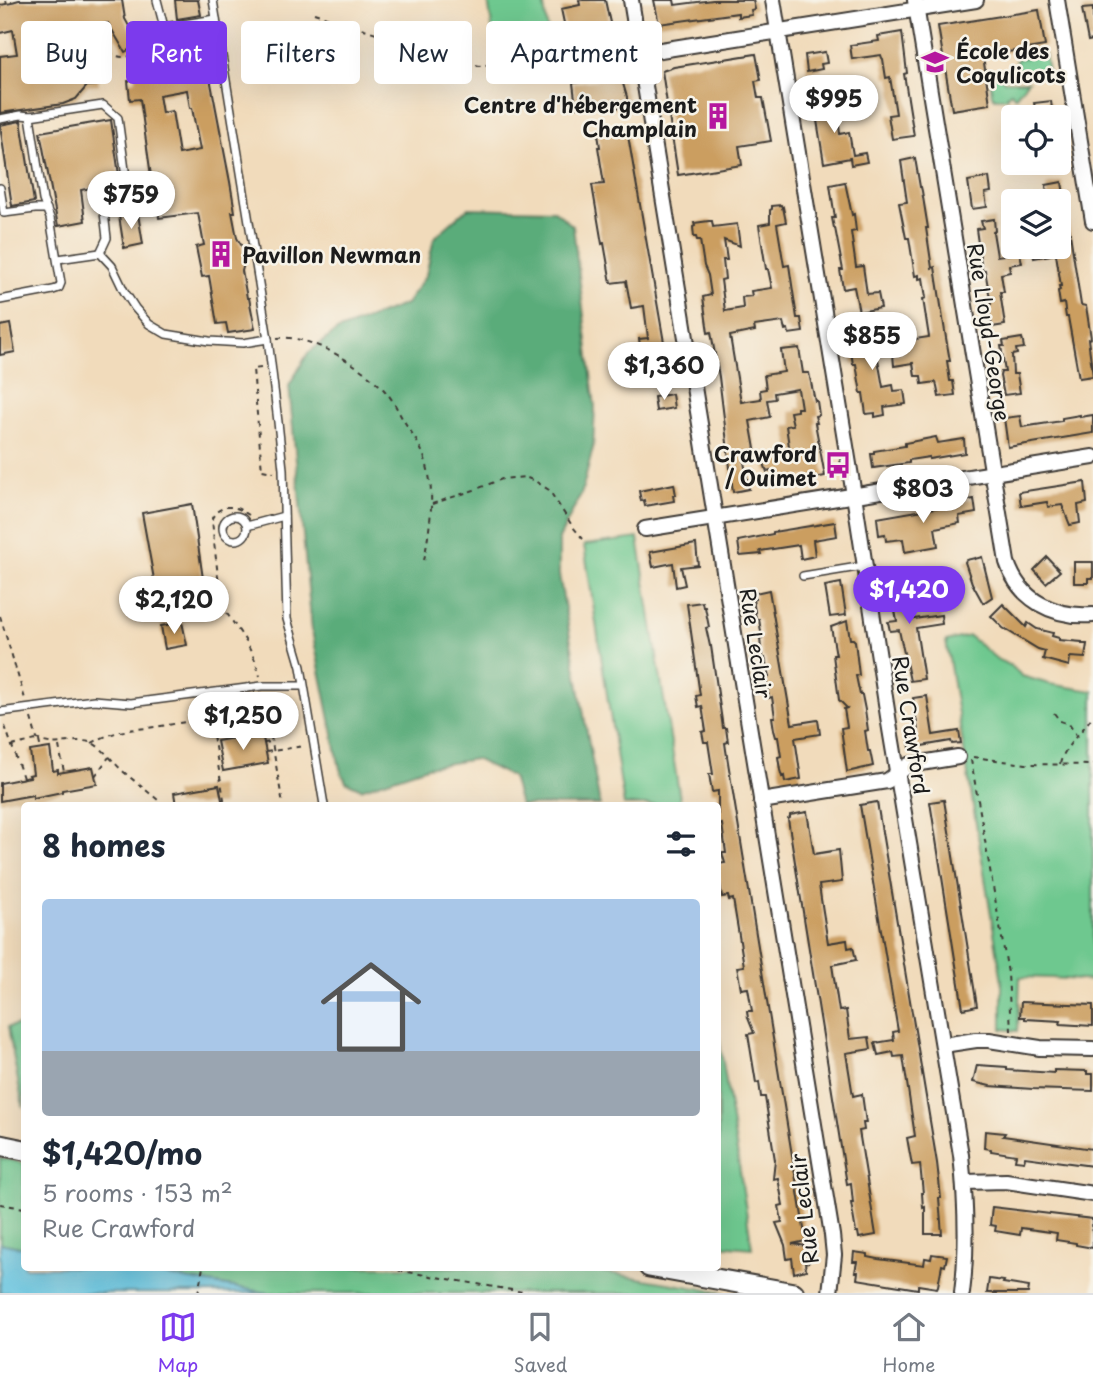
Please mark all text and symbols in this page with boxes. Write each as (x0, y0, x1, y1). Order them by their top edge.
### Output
chip: Buy (21, 21, 112, 84)
chip: Rent (126, 21, 227, 84)
chip: Filters (241, 21, 360, 84)
chip: New (374, 21, 472, 84)
chip: Apartment (486, 21, 662, 84)
place label: École des Coqulicots (956, 34, 1066, 90)
school or university icon: École des Coqulicots (920, 47, 950, 77)
pin: $995 (793, 76, 875, 135)
text: $995 (805, 80, 863, 115)
place label: Centre d'hébergement Champlain (464, 88, 697, 144)
building icon: Centre d'hébergement Champlain (703, 101, 733, 131)
map controls (1001, 105, 1071, 259)
button: locate (1001, 105, 1071, 175)
pin: $759 (90, 172, 172, 231)
text: $759 (103, 176, 159, 211)
button: layers (1001, 189, 1071, 259)
place label: Pavillon Newman (242, 238, 421, 270)
building icon: Pavillon Newman (206, 239, 236, 269)
street label: Rue Lloyd-George (960, 241, 1020, 423)
pin: $855 (831, 312, 913, 372)
text: $855 (843, 317, 901, 352)
pin: $1,360 (607, 342, 721, 402)
text: $1,360 (624, 347, 704, 382)
place label: Crawford / Ouimet (714, 437, 817, 493)
bus stop icon: Crawford / Ouimet (823, 450, 853, 480)
pin: $803 (882, 466, 964, 525)
text: $803 (893, 470, 954, 505)
pin: $1,420 (852, 566, 966, 626)
text: $1,420 (869, 571, 949, 606)
pin: $2,120 (117, 576, 231, 636)
text: $2,120 (135, 581, 213, 616)
street label: Rue Leclair (733, 586, 782, 701)
street label: Rue Crawford (885, 653, 939, 797)
pin: $1,250 (186, 692, 300, 752)
text: $1,250 (204, 697, 282, 732)
text: 8 homes (42, 822, 165, 867)
icon: filters (662, 825, 700, 863)
icon: home (308, 944, 434, 1070)
text: $1,420/mo (42, 1130, 202, 1175)
street label: Rue Leclair (780, 1151, 826, 1266)
text: 5 rooms · 153 m² (42, 1175, 233, 1210)
text: Rue Crawford (42, 1210, 196, 1245)
tab: Map (158, 1308, 198, 1378)
tab: Saved (513, 1308, 567, 1378)
tab: Home (883, 1308, 935, 1378)

